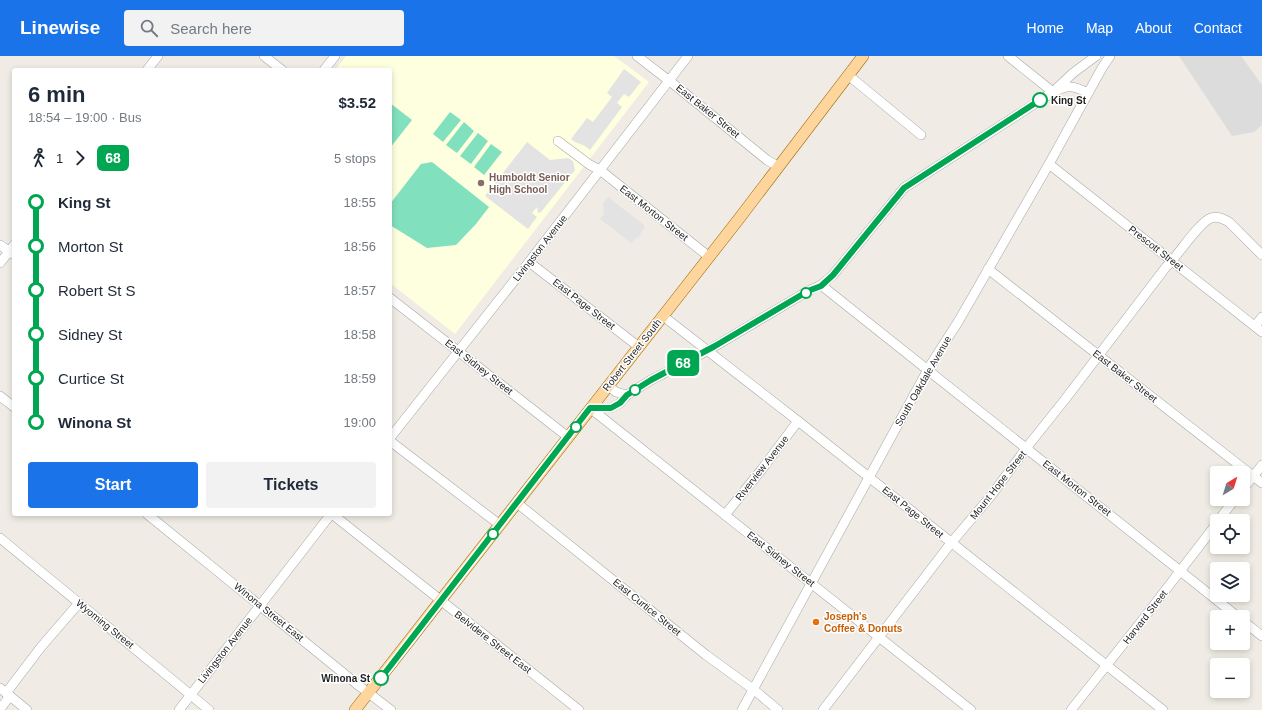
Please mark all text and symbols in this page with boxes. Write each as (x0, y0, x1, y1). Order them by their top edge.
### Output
search box (124, 10, 404, 46)
text: Linewise (20, 17, 100, 38)
icon: search (138, 17, 160, 39)
text: Search here (170, 20, 252, 37)
text: Home (1027, 20, 1064, 36)
text: Map (1086, 20, 1113, 36)
text: About (1135, 20, 1172, 36)
text: Contact (1194, 20, 1242, 36)
text: 6 min (28, 82, 85, 107)
street label: East Baker Street (674, 82, 742, 140)
marker: King St (1032, 92, 1048, 108)
text: $3.52 (338, 94, 376, 111)
place label: King St (1051, 95, 1087, 106)
text: 18:54 – 19:00 · Bus (28, 110, 141, 125)
icon: walk (28, 147, 50, 169)
icon: forward (69, 147, 91, 169)
text: 68 (105, 150, 121, 166)
text: 1 (56, 151, 63, 166)
text: 5 stops (334, 151, 376, 166)
place label: Humboldt Senior High School (489, 172, 570, 195)
marker: Humboldt Senior High School (476, 178, 486, 188)
street label: East Morton Street (618, 183, 690, 243)
text: King St (58, 194, 111, 211)
text: 18:55 (343, 195, 376, 210)
street label: Livingston Avenue (511, 212, 570, 283)
street label: Prescott Street (1127, 223, 1186, 273)
text: Morton St (58, 238, 123, 255)
text: 18:56 (343, 239, 376, 254)
street label: East Page Street (551, 276, 617, 332)
text: Robert St S (58, 282, 136, 299)
text: 18:57 (343, 283, 376, 298)
unlabelled marker (800, 287, 812, 299)
street label: Robert Street South (600, 317, 664, 393)
text: Sidney St (58, 326, 122, 343)
text: 18:58 (343, 327, 376, 342)
street label: South Oakdale Avenue (893, 334, 954, 428)
street label: East Sidney Street (443, 337, 515, 397)
street label: East Baker Street (1091, 348, 1159, 405)
line badge: 68 (665, 350, 701, 376)
text: 68 (675, 355, 691, 371)
text: Curtice St (58, 370, 124, 387)
text: 18:59 (343, 371, 376, 386)
unlabelled marker (629, 384, 641, 396)
text: Winona St (58, 414, 131, 431)
text: 19:00 (343, 415, 376, 430)
unlabelled marker (570, 421, 582, 433)
street label: Riverview Avenue (733, 433, 791, 503)
street label: Mount Hope Street (968, 448, 1028, 521)
street label: East Morton Street (1041, 458, 1113, 518)
button: Start (28, 462, 198, 508)
button: Tickets (206, 462, 376, 508)
north arrow (1210, 466, 1250, 506)
map controls (1210, 466, 1250, 698)
street label: East Page Street (880, 484, 946, 540)
button: locate (1210, 514, 1250, 554)
unlabelled marker (487, 528, 499, 540)
street label: East Sidney Street (745, 529, 817, 589)
button: layers (1210, 562, 1250, 602)
street label: East Curtice Street (611, 576, 683, 638)
street label: Winona Street East (232, 581, 306, 644)
street label: Harvard Street (1121, 588, 1169, 646)
street label: Wyoming Street (74, 597, 136, 651)
street label: Belvidere Street East (453, 609, 534, 675)
button: + (1210, 610, 1250, 650)
place label: Joseph's Coffee & Donuts (824, 611, 903, 634)
street label: Livingston Avenue (196, 614, 255, 685)
marker: Joseph's Coffee & Donuts (811, 617, 821, 627)
button: − (1210, 658, 1250, 698)
marker: Winona St (373, 670, 389, 686)
place label: Winona St (321, 673, 371, 684)

